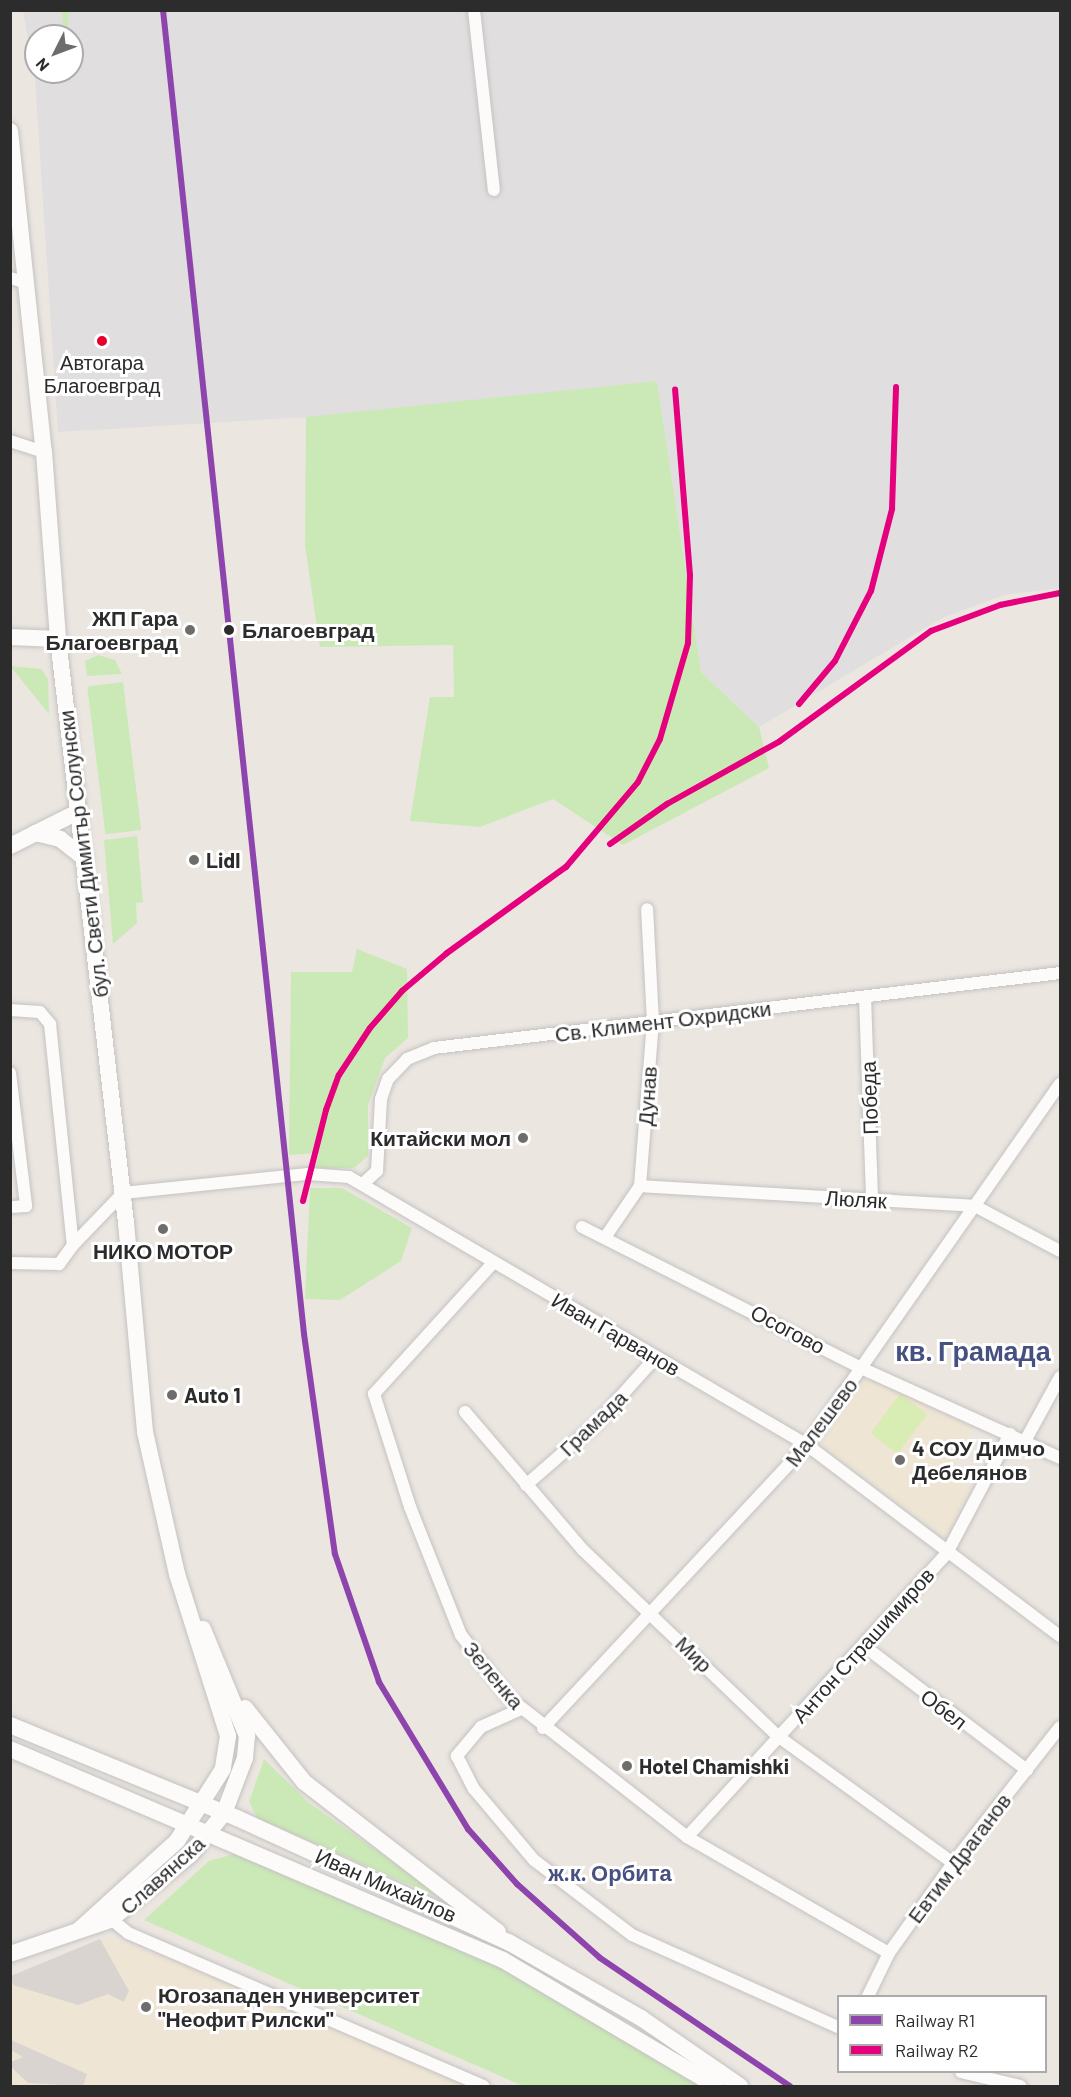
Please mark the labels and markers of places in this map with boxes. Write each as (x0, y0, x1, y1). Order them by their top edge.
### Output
marker: Автогара Благоевград (96, 335, 108, 347)
place label: Автогара Благоевград (44, 350, 160, 397)
place label: ЖП Гара Благоевград (45, 605, 178, 655)
place label: Благоевград (242, 617, 375, 643)
marker: Благоевград (220, 621, 238, 639)
marker: ЖП Гара Благоевград (183, 623, 197, 637)
place label: Lidl (206, 847, 240, 873)
marker: Lidl (187, 853, 201, 867)
place label: Китайски мол (370, 1125, 511, 1151)
marker: Китайски мол (516, 1131, 530, 1145)
marker: НИКО МОТОР (156, 1222, 170, 1236)
place label: НИКО МОТОР (93, 1238, 233, 1264)
place label: Auto 1 (184, 1382, 241, 1408)
marker: Auto 1 (165, 1388, 179, 1402)
place label: 4 СОУ Димчо Дебелянов (912, 1435, 1045, 1485)
marker: 4 СОУ Димчо Дебелянов (893, 1453, 907, 1467)
place label: Hotel Chamishki (639, 1753, 789, 1779)
marker: Hotel Chamishki (620, 1759, 634, 1773)
place label: Югозападен университет "Неофит Рилски" (158, 1982, 420, 2032)
marker: Югозападен университет "Неофит Рилски" (139, 2000, 153, 2014)

